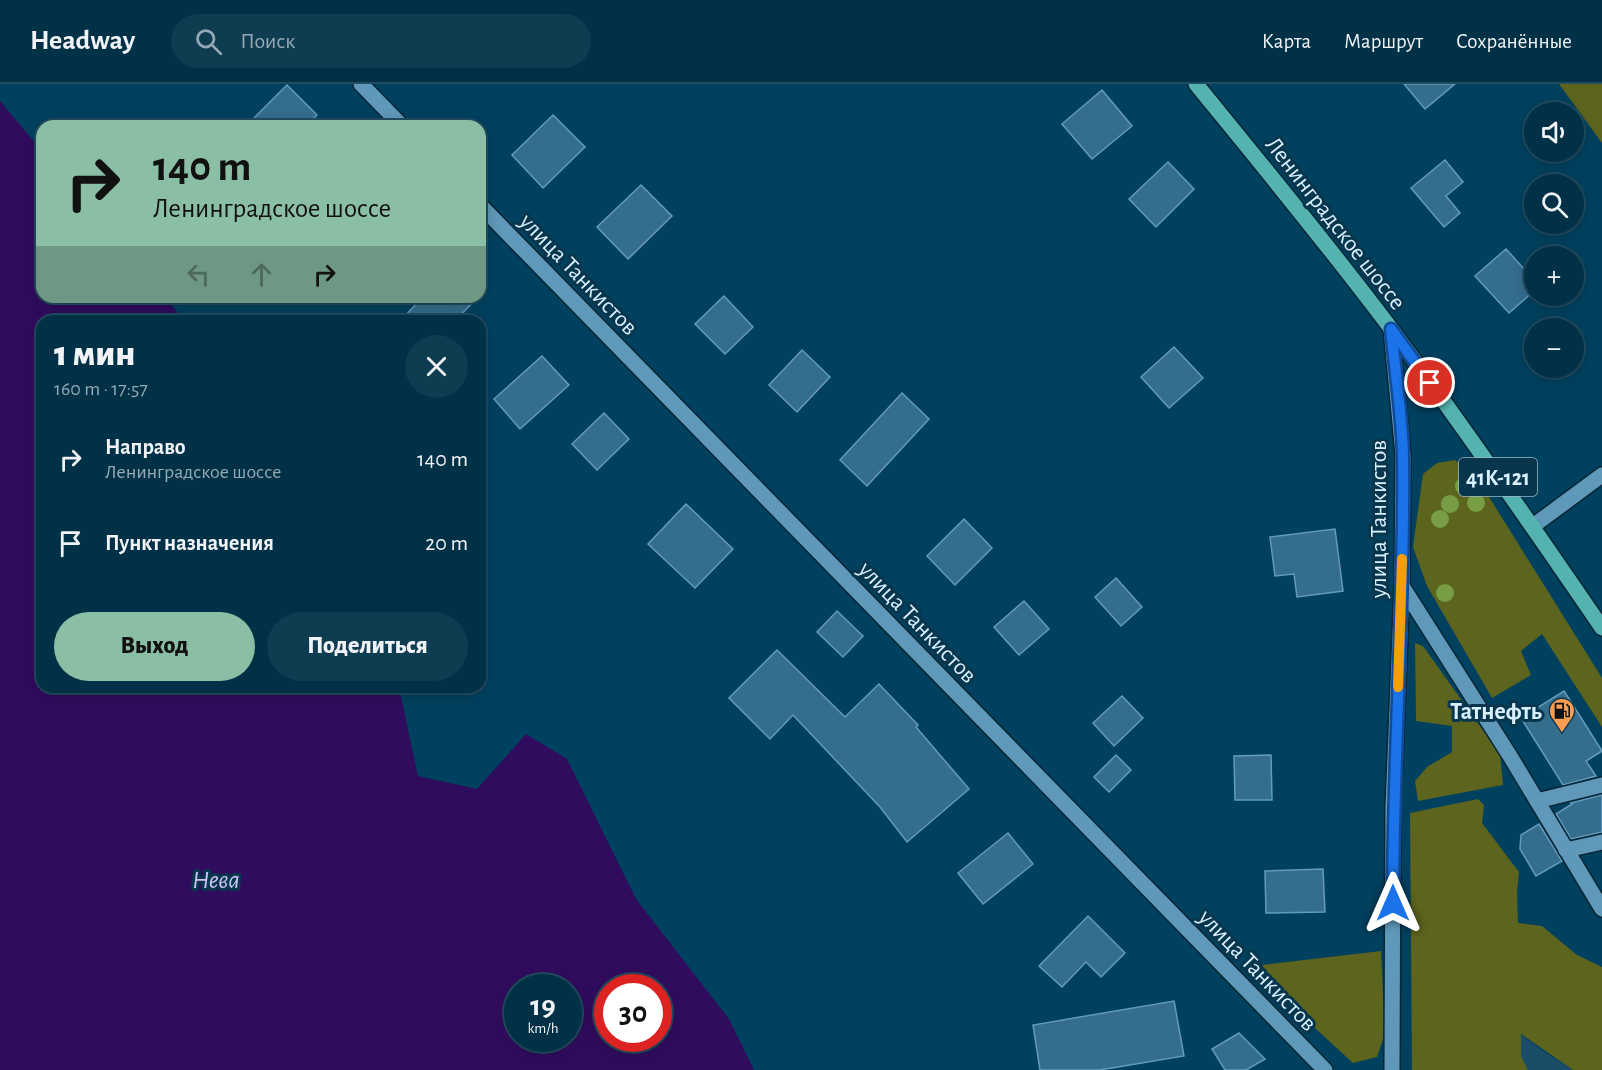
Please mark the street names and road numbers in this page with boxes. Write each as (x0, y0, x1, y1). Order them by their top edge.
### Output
street label: Ленинградское шоссе (1261, 133, 1410, 314)
street label: улица Танкистов (514, 209, 642, 340)
street label: улица Танкистов (1367, 440, 1391, 599)
road number: 41К-121 (1459, 458, 1537, 496)
street label: улица Танкистов (853, 557, 981, 688)
street label: улица Танкистов (1193, 905, 1321, 1036)

